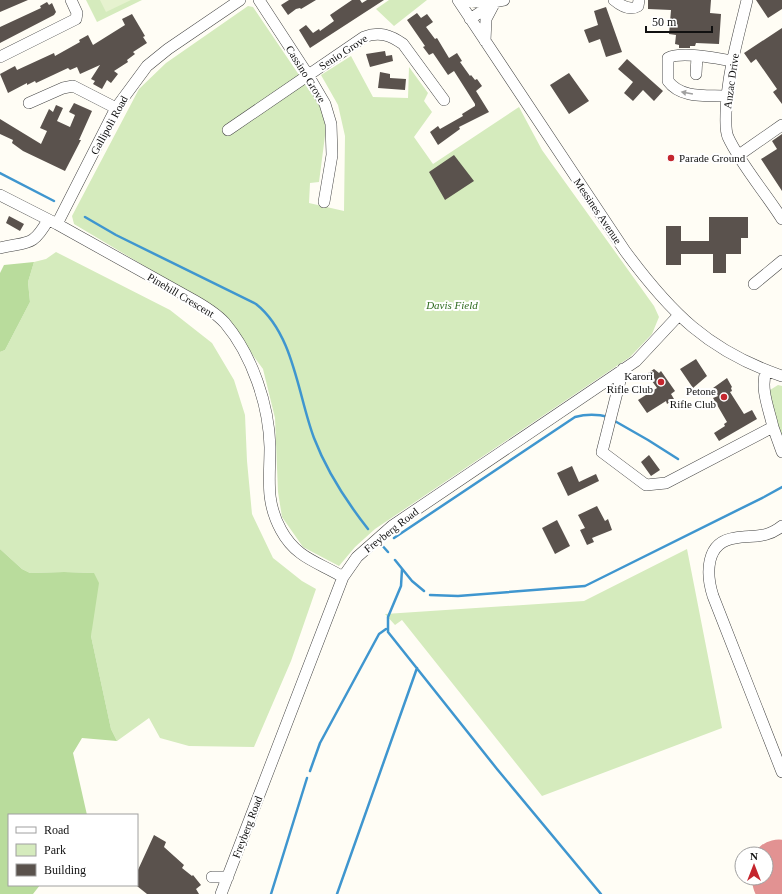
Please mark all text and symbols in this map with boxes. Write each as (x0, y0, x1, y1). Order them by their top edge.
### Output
scale bar (646, 8, 712, 34)
text: 50 m (652, 15, 677, 29)
street label: Senio Grove (317, 32, 370, 72)
street label: Cassino Grove (284, 43, 328, 105)
street label: Anzac Drive (721, 52, 741, 110)
one-way arrow (681, 90, 694, 96)
street label: Gallipoli Road (88, 93, 130, 156)
place label: Parade Ground (679, 152, 746, 164)
marker: Parade Ground (666, 153, 676, 163)
street label: Messines Avenue (572, 176, 624, 246)
street label: Pinehill Crescent (146, 270, 216, 320)
park label: Davis Field (425, 299, 478, 311)
place label: Karori Rifle Club (607, 370, 653, 395)
marker: Karori Rifle Club (656, 377, 666, 387)
place label: Petone Rifle Club (670, 385, 716, 410)
marker: Petone Rifle Club (719, 392, 729, 402)
street label: Freyberg Road (362, 505, 421, 555)
street label: Freyberg Road (230, 794, 265, 860)
legend (8, 814, 138, 886)
text: Road (44, 823, 69, 837)
text: Park (44, 843, 66, 857)
north arrow (734, 846, 774, 886)
text: N (750, 850, 758, 862)
text: Building (44, 863, 86, 877)

